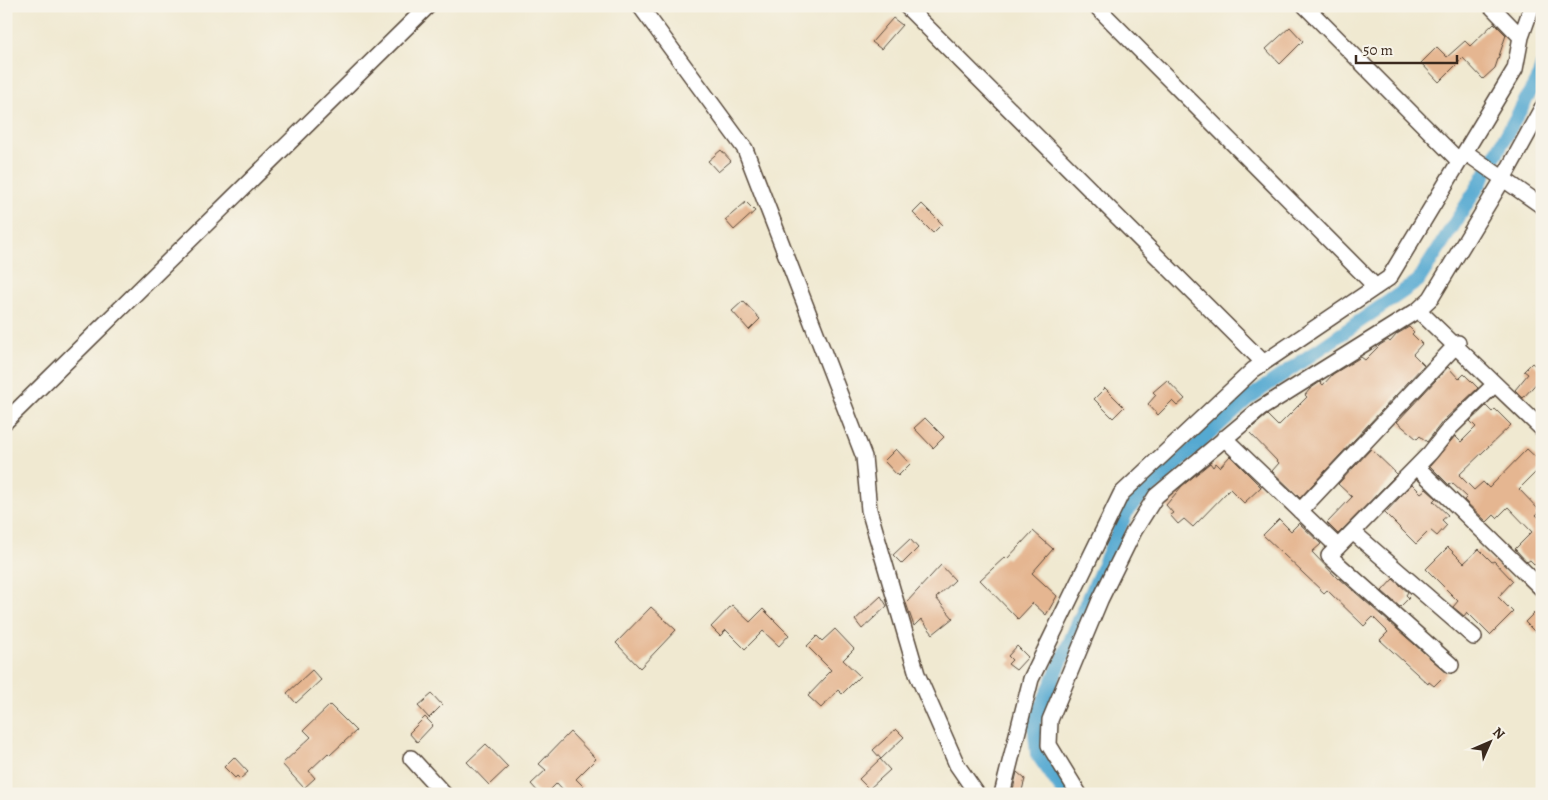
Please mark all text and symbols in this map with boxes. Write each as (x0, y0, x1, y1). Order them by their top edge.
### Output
scale bar (1356, 32, 1457, 64)
text: 50 m (1363, 40, 1393, 60)
north arrow (1466, 718, 1516, 768)
text: N (1489, 723, 1509, 743)

